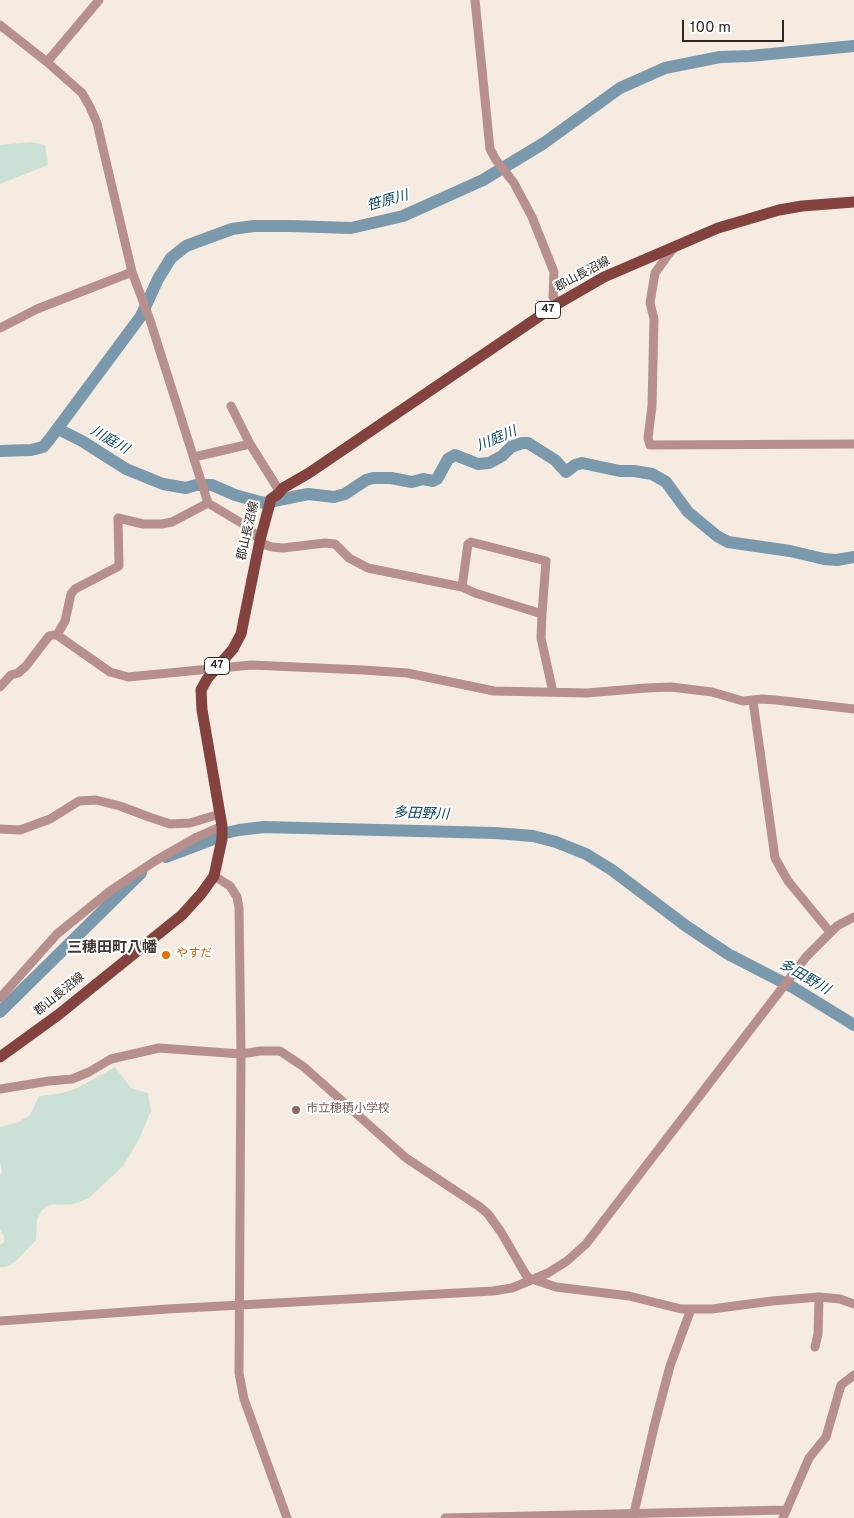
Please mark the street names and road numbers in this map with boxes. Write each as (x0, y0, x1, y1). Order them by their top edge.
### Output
street label: 郡山長沼線 (553, 255, 613, 295)
road number: 47 (536, 302, 560, 318)
street label: 郡山長沼線 (235, 500, 263, 562)
road number: 47 (204, 658, 230, 674)
street label: 郡山長沼線 (32, 971, 88, 1019)

